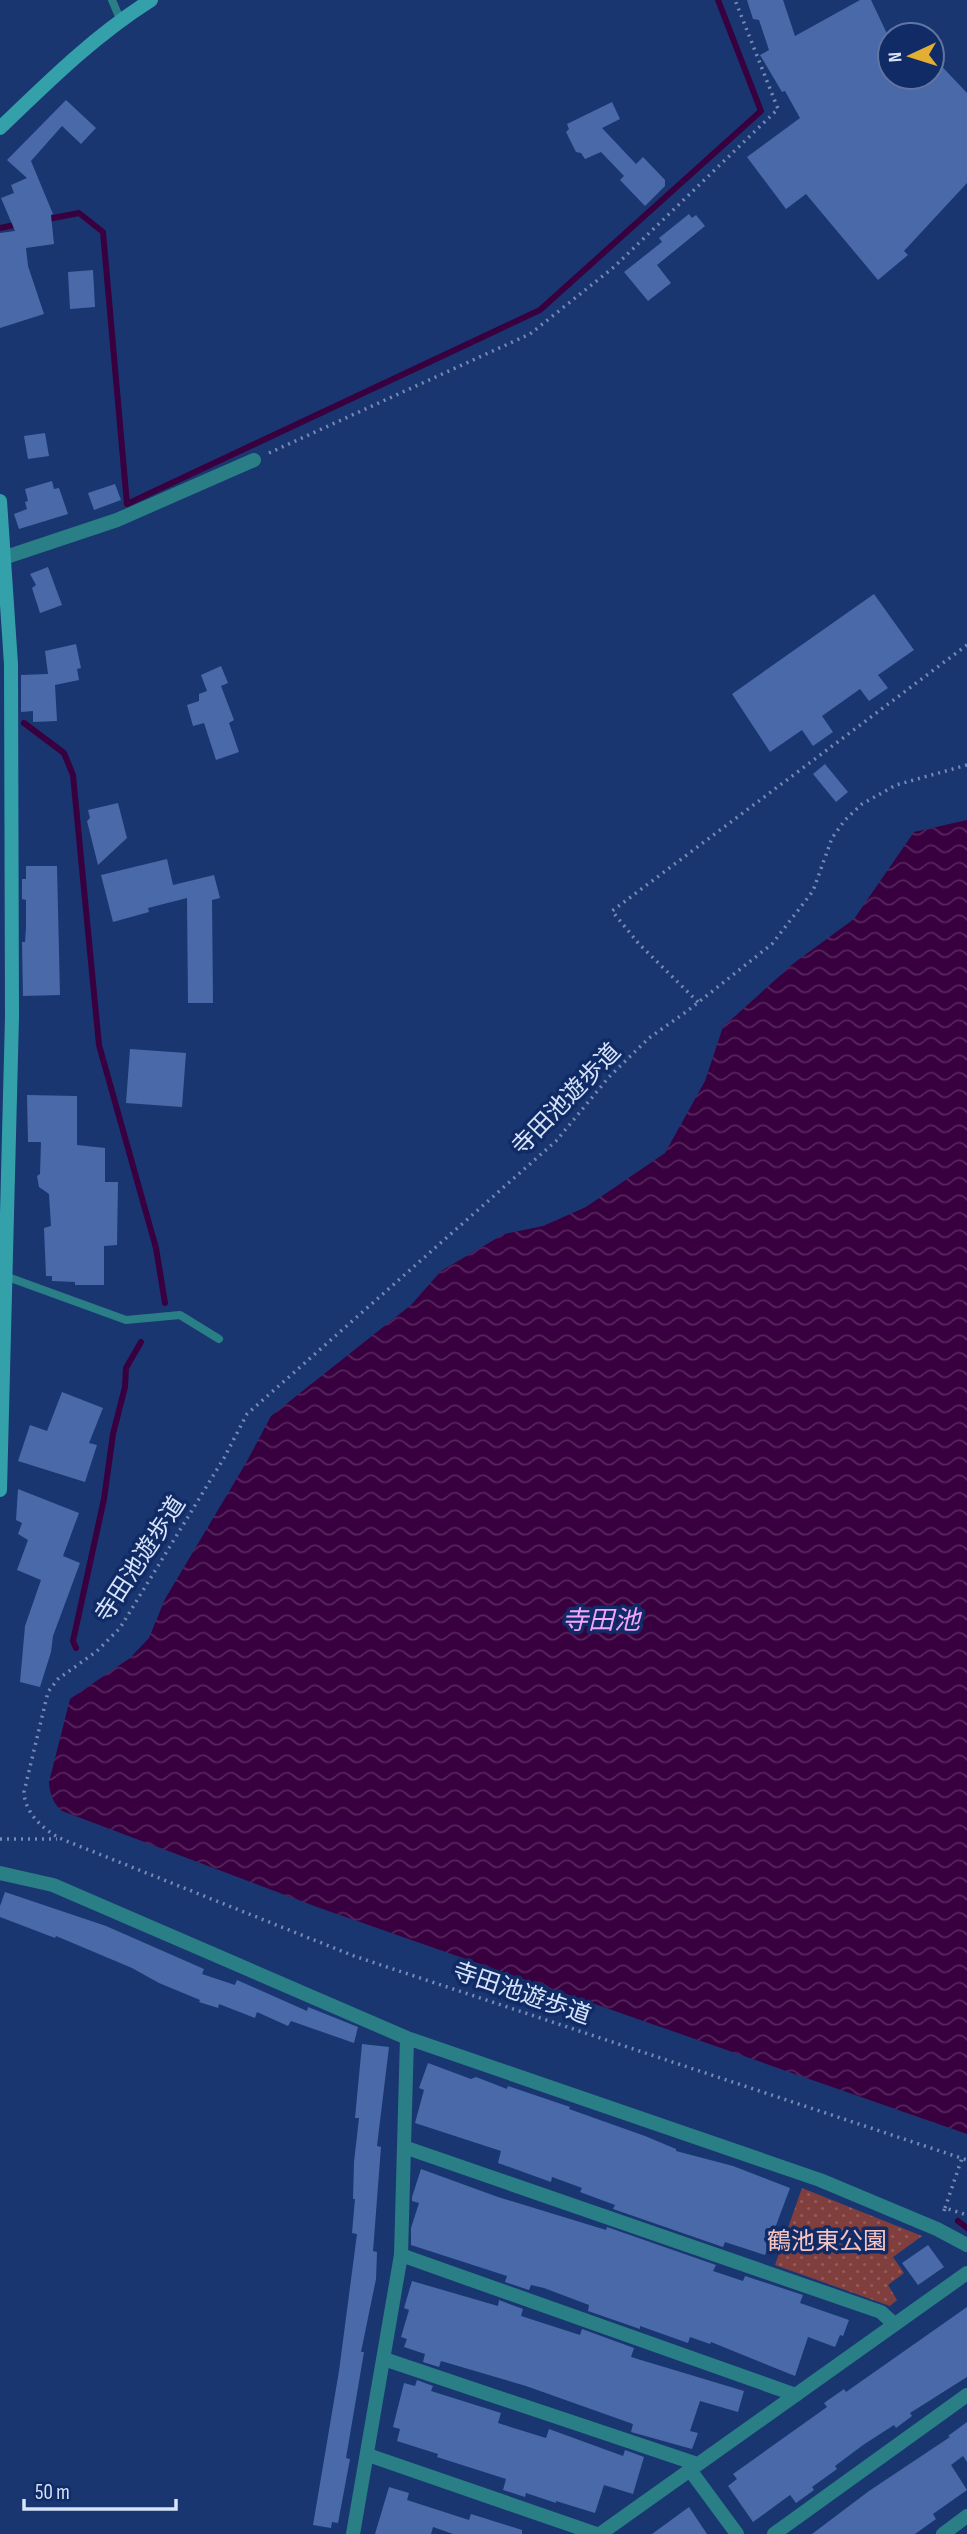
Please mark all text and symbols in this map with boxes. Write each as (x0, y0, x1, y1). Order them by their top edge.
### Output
north arrow (876, 21, 946, 91)
text: N (884, 51, 907, 63)
street label: 寺田池遊歩道 (506, 1037, 627, 1161)
street label: 寺田池遊歩道 (89, 1491, 192, 1628)
water label: 寺田池 (562, 1606, 643, 1637)
street label: 寺田池遊歩道 (449, 1956, 595, 2031)
park label: 鶴池東公園 (767, 2227, 887, 2256)
scale bar (24, 2468, 177, 2512)
text: 50 m (35, 2480, 70, 2505)

